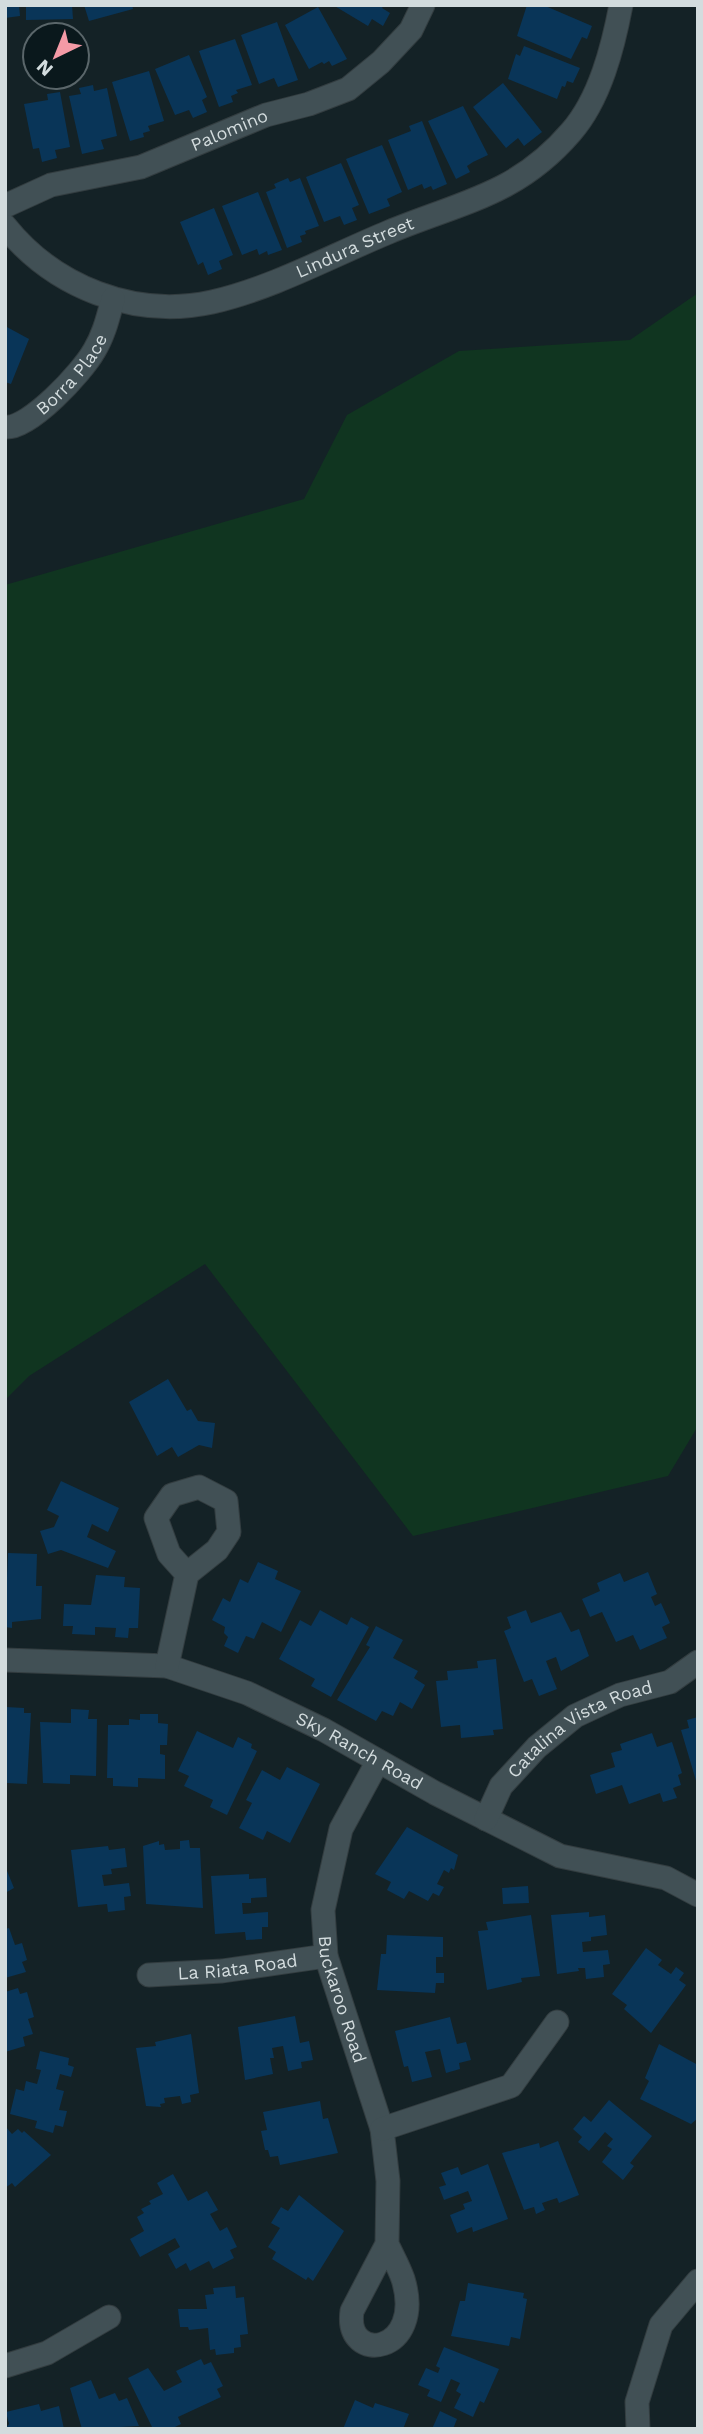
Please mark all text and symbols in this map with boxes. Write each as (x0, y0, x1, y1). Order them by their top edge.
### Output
north arrow (21, 21, 91, 91)
text: N (32, 55, 58, 81)
street label: Palomino (187, 104, 271, 155)
street label: Lindura Street (292, 212, 417, 282)
street label: Borra Place (32, 330, 111, 419)
street label: Catalina Vista Road (503, 1676, 654, 1782)
street label: Sky Ranch Road (293, 1707, 427, 1794)
street label: Buckaroo Road (315, 1935, 371, 2065)
street label: La Riata Road (177, 1949, 299, 1983)

